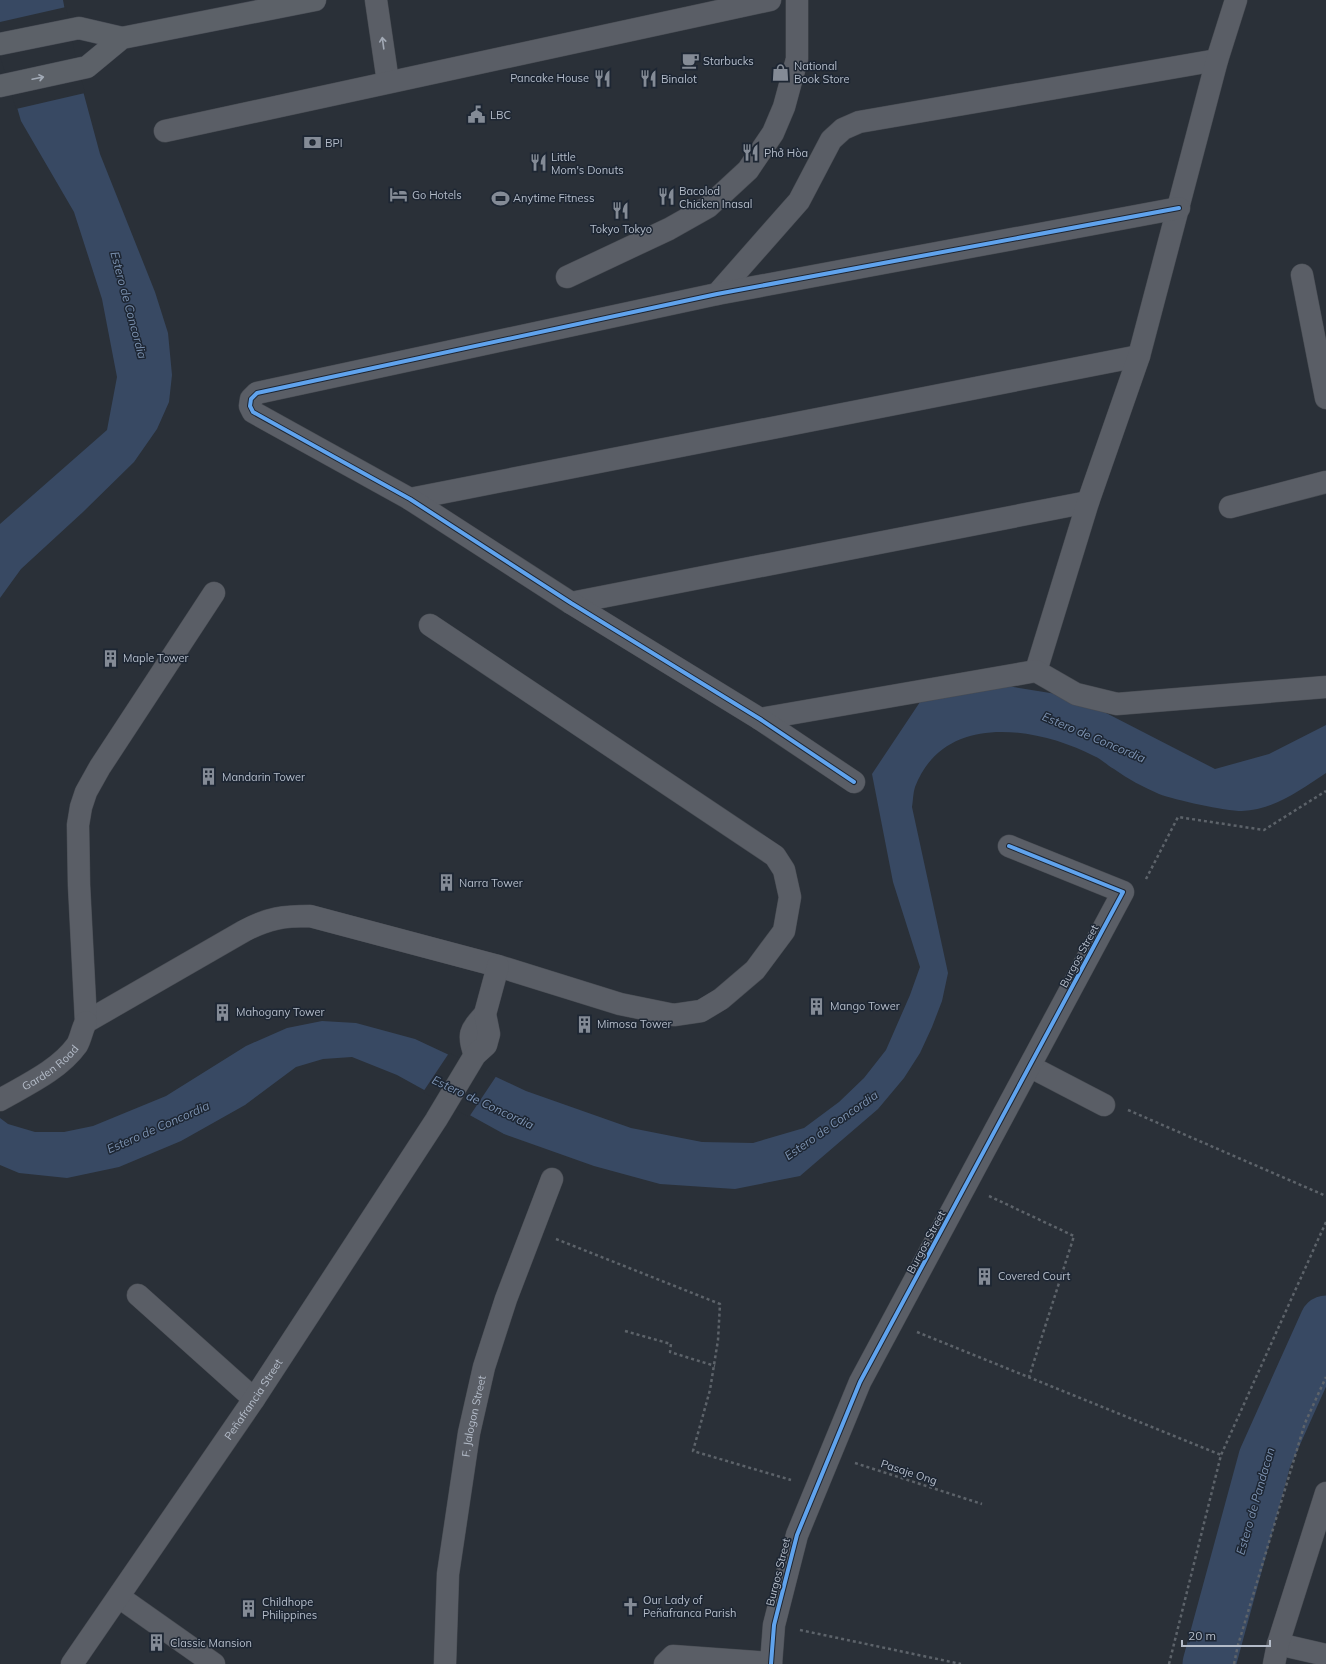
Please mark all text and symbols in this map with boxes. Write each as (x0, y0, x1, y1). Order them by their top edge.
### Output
one-way arrow (379, 37, 387, 50)
cafe icon: Starbucks (680, 51, 700, 71)
place label: Starbucks (703, 54, 754, 68)
place label: National Book Store (794, 59, 849, 86)
shop icon: National Book Store (771, 62, 791, 82)
restaurant icon: Pancake House (592, 68, 612, 88)
restaurant icon: Binalot (638, 69, 658, 89)
place label: Pancake House (510, 71, 589, 85)
place label: Binalot (661, 72, 697, 86)
one-way arrow (31, 74, 44, 82)
public building icon: LBC (467, 105, 487, 125)
place label: LBC (490, 108, 511, 122)
bank icon: BPI (302, 133, 322, 153)
place label: BPI (325, 136, 343, 150)
restaurant icon: Phở Hòa (741, 143, 761, 163)
place label: Phở Hòa (764, 146, 808, 160)
place label: Little Mom's Donuts (551, 150, 624, 177)
restaurant icon: Little Mom's Donuts (528, 153, 548, 173)
place label: Bacolod Chicken Inasal (679, 184, 752, 211)
hotel icon: Go Hotels (389, 185, 409, 205)
restaurant icon: Bacolod Chicken Inasal (656, 187, 676, 207)
place label: Go Hotels (412, 188, 462, 202)
sports icon: Anytime Fitness (490, 188, 510, 208)
place label: Anytime Fitness (513, 191, 594, 205)
restaurant icon: Tokyo Tokyo (611, 201, 631, 221)
place label: Tokyo Tokyo (590, 222, 652, 236)
water label: Estero de Concordia (107, 250, 151, 360)
building icon: Maple Tower (100, 648, 120, 668)
place label: Maple Tower (123, 651, 189, 665)
water label: Estero de Concordia (1040, 709, 1148, 765)
building icon: Mandarin Tower (199, 767, 219, 787)
place label: Mandarin Tower (222, 770, 305, 784)
building icon: Narra Tower (436, 873, 456, 893)
place label: Narra Tower (459, 876, 523, 890)
street label: Burgos Street (1057, 922, 1102, 990)
building icon: Mango Tower (807, 996, 827, 1016)
place label: Mango Tower (830, 999, 900, 1013)
building icon: Mahogany Tower (213, 1002, 233, 1022)
place label: Mahogany Tower (236, 1005, 325, 1019)
building icon: Mimosa Tower (574, 1014, 594, 1034)
place label: Mimosa Tower (597, 1017, 671, 1031)
street label: Garden Road (19, 1042, 82, 1093)
water label: Estero de Concordia (430, 1072, 536, 1132)
water label: Estero de Concordia (781, 1087, 881, 1163)
water label: Estero de Concordia (104, 1098, 212, 1156)
street label: Burgos Street (904, 1208, 949, 1276)
building icon: Covered Court (975, 1266, 995, 1286)
place label: Covered Court (998, 1269, 1071, 1283)
street label: Peñafrancia Street (221, 1356, 286, 1442)
street label: F. Jalogon Street (459, 1374, 489, 1458)
water label: Estero de Pandacan (1233, 1446, 1277, 1556)
street label: Pasaje Ong (879, 1456, 939, 1488)
street label: Burgos Street (763, 1536, 793, 1607)
place label: Our Lady of Peñafranca Parish (643, 1593, 737, 1620)
place label: Childhope Philippines (262, 1595, 317, 1622)
church icon: Our Lady of Peñafranca Parish (620, 1596, 640, 1616)
building icon: Childhope Philippines (239, 1598, 259, 1618)
scale bar (1182, 1622, 1270, 1648)
text: 20 m (1188, 1628, 1216, 1643)
building icon: Classic Mansion (147, 1633, 167, 1653)
place label: Classic Mansion (170, 1636, 252, 1650)

